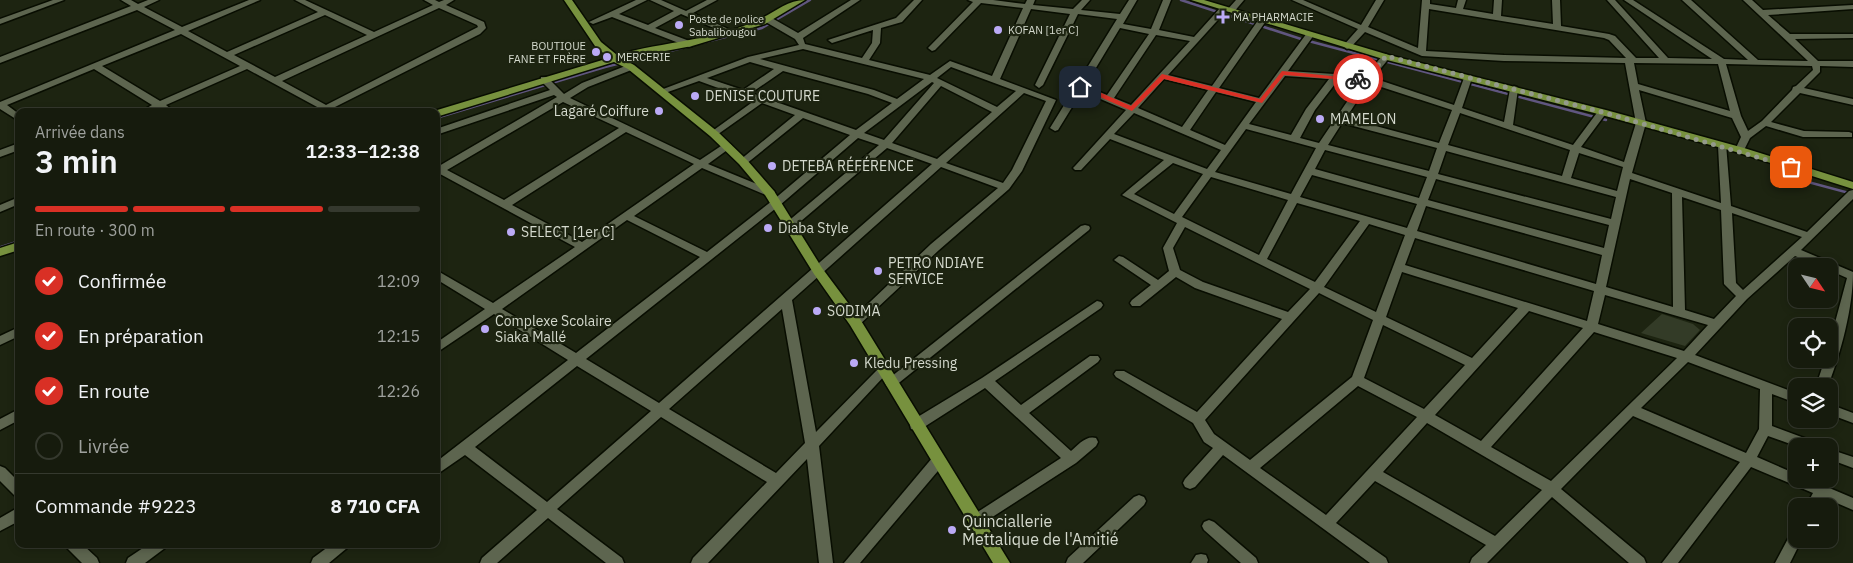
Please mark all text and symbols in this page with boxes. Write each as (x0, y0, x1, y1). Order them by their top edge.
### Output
place label: MA PHARMACIE (1233, 10, 1314, 24)
marker: MA PHARMACIE (1217, 11, 1229, 23)
place label: Poste de police Sabalibougou (689, 12, 764, 39)
marker: Poste de police Sabalibougou (673, 19, 685, 31)
place label: KOFAN [1er C] (1008, 23, 1079, 37)
marker: KOFAN [1er C] (992, 24, 1004, 36)
place label: BOUTIQUE FANE ET FRÈRE (508, 39, 586, 66)
marker: BOUTIQUE FANE ET FRÈRE (590, 46, 602, 58)
place label: MERCERIE (617, 50, 670, 64)
marker: MERCERIE (601, 51, 613, 63)
courier (1333, 54, 1383, 104)
icon: bike (1344, 65, 1372, 93)
pin (1059, 66, 1101, 108)
icon: home (1066, 73, 1094, 101)
place label: DENISE COUTURE (705, 87, 820, 105)
marker: DENISE COUTURE (689, 90, 701, 102)
place label: Lagaré Coiffure (554, 102, 649, 120)
marker: Lagaré Coiffure (653, 105, 665, 117)
place label: MAMELON (1330, 110, 1396, 128)
marker: MAMELON (1314, 113, 1326, 125)
text: Arrivée dans (35, 122, 125, 142)
text: 12:33–12:38 (306, 139, 420, 163)
text: 3 min (35, 140, 118, 182)
pin (1770, 146, 1812, 188)
icon: bag (1777, 153, 1805, 181)
place label: DETEBA RÉFÉRENCE (782, 156, 914, 175)
marker: DETEBA RÉFÉRENCE (766, 160, 778, 172)
place label: Diaba Style (778, 219, 849, 237)
text: En route · 300 m (35, 220, 155, 240)
marker: Diaba Style (762, 222, 774, 234)
place label: SELECT [1er C] (521, 223, 615, 241)
marker: SELECT [1er C] (505, 226, 517, 238)
place label: PETRO NDIAYE SERVICE (888, 254, 984, 288)
north arrow (1788, 258, 1838, 308)
map controls (1788, 258, 1838, 548)
marker: PETRO NDIAYE SERVICE (872, 265, 884, 277)
icon: check (35, 267, 63, 295)
text: Confirmée (78, 269, 166, 293)
text: 12:09 (377, 271, 420, 291)
place label: SODIMA (827, 302, 880, 320)
marker: SODIMA (811, 305, 823, 317)
place label: Complexe Scolaire Siaka Mallé (495, 312, 612, 346)
button: locate (1788, 318, 1838, 368)
icon: check (35, 322, 63, 350)
marker: Complexe Scolaire Siaka Mallé (479, 323, 491, 335)
text: En préparation (78, 324, 204, 348)
text: 12:15 (377, 326, 420, 346)
place label: Kledu Pressing (864, 354, 958, 372)
marker: Kledu Pressing (848, 357, 860, 369)
icon: check (35, 377, 63, 405)
button: layers (1788, 378, 1838, 428)
text: En route (78, 379, 150, 403)
text: 12:26 (377, 381, 420, 401)
text: Livrée (78, 434, 129, 458)
button: + (1788, 438, 1838, 488)
text: Commande #9223 (35, 494, 197, 518)
text: 8 710 CFA (331, 494, 420, 518)
button: − (1788, 498, 1838, 548)
place label: Quinciallerie Mettalique de l'Amitié (962, 511, 1119, 549)
marker: Quinciallerie Mettalique de l'Amitié (946, 524, 958, 536)

